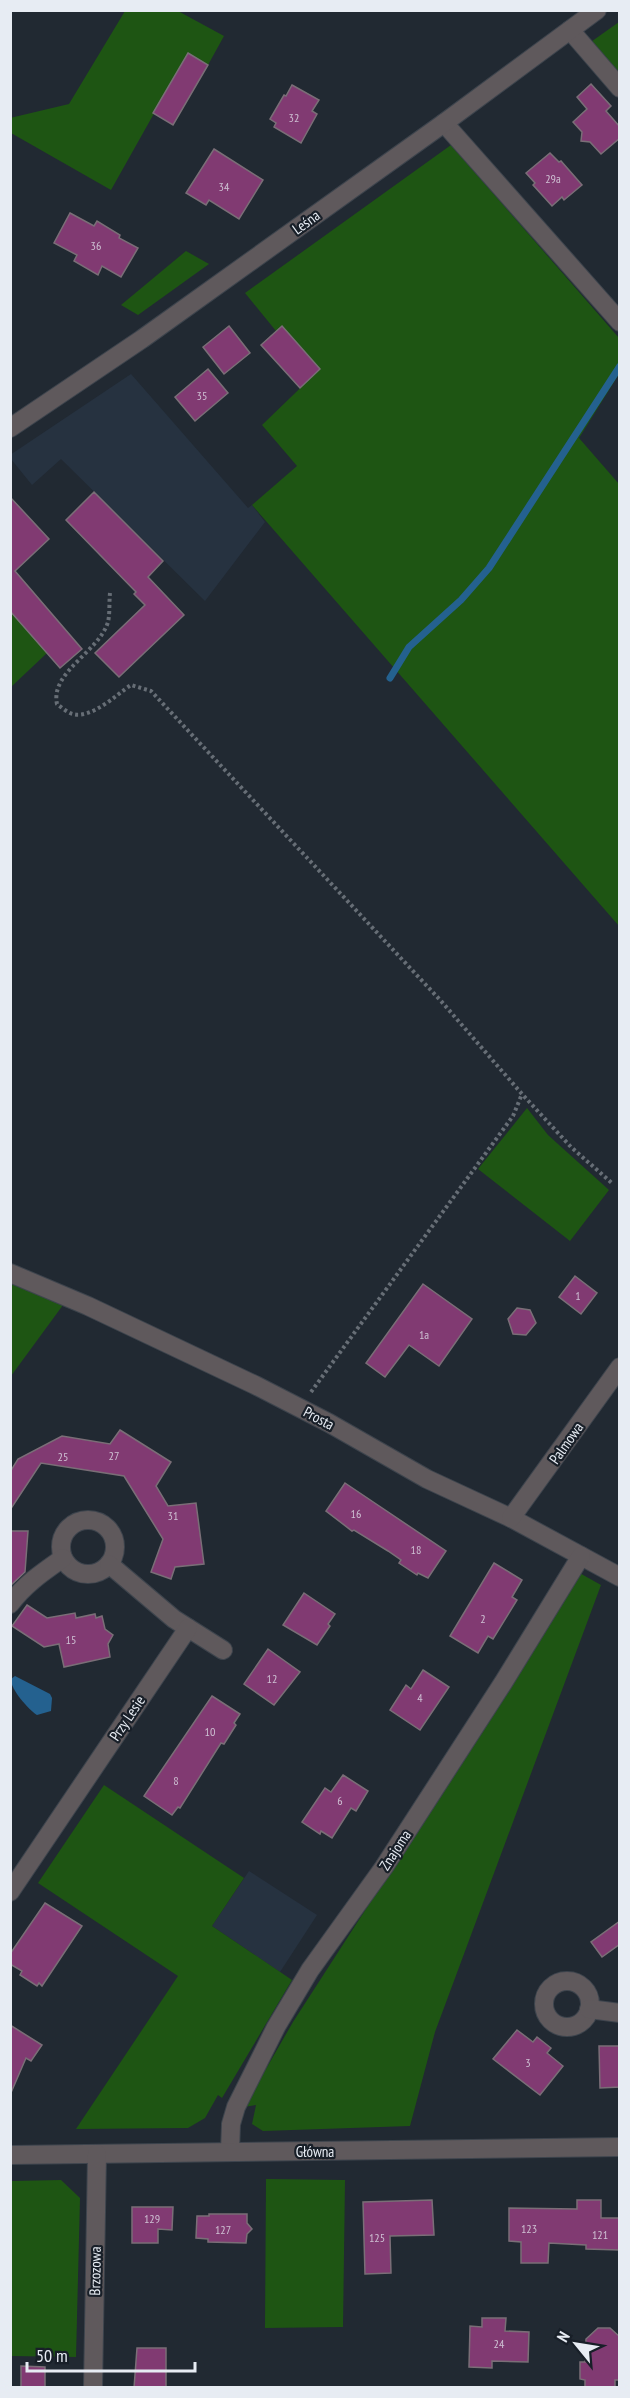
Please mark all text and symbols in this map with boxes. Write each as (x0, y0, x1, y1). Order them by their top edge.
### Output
house number: 32 (289, 110, 299, 125)
house number: 29a (545, 171, 561, 186)
house number: 34 (219, 179, 230, 194)
street label: Leśna (289, 206, 323, 238)
house number: 36 (91, 238, 101, 253)
house number: 35 (197, 388, 207, 403)
house number: 1 (575, 1288, 581, 1303)
house number: 1a (419, 1327, 429, 1342)
street label: Prosta (300, 1402, 338, 1434)
street label: Palmowa (545, 1418, 587, 1468)
house number: 27 (109, 1448, 119, 1463)
house number: 25 (58, 1449, 68, 1464)
house number: 16 (351, 1506, 361, 1521)
house number: 31 (168, 1508, 178, 1523)
house number: 18 (411, 1542, 421, 1557)
house number: 2 (480, 1611, 486, 1626)
house number: 15 (66, 1632, 76, 1647)
house number: 12 (267, 1671, 277, 1686)
house number: 4 (417, 1690, 423, 1705)
street label: Przy Lesie (105, 1692, 149, 1744)
house number: 10 (205, 1724, 215, 1739)
house number: 8 (173, 1773, 179, 1788)
house number: 6 (337, 1793, 343, 1808)
street label: Znajoma (375, 1826, 415, 1874)
house number: 3 (525, 2055, 531, 2070)
street label: Główna (296, 2142, 334, 2161)
house number: 129 (144, 2211, 160, 2226)
house number: 123 (521, 2221, 537, 2236)
house number: 127 (215, 2222, 231, 2237)
house number: 121 (592, 2227, 608, 2242)
house number: 125 (369, 2230, 385, 2245)
street label: Brzozowa (85, 2246, 105, 2296)
north arrow (546, 2314, 606, 2374)
text: N (552, 2328, 574, 2345)
scale bar (27, 2335, 195, 2373)
house number: 24 (494, 2336, 505, 2351)
text: 50 m (36, 2344, 68, 2367)

